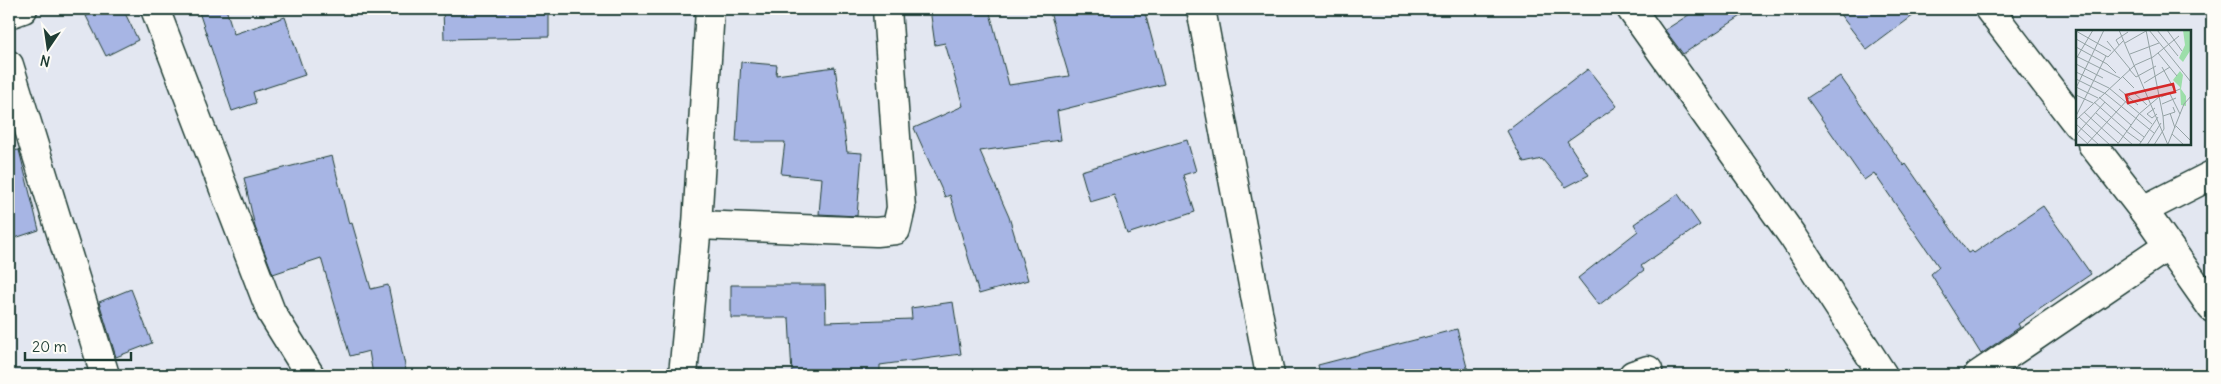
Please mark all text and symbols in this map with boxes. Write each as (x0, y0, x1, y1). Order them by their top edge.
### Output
north arrow (22, 22, 72, 72)
inset map (2076, 30, 2191, 145)
text: N (38, 51, 52, 71)
scale bar (25, 329, 131, 361)
text: 20 m (32, 337, 67, 356)

